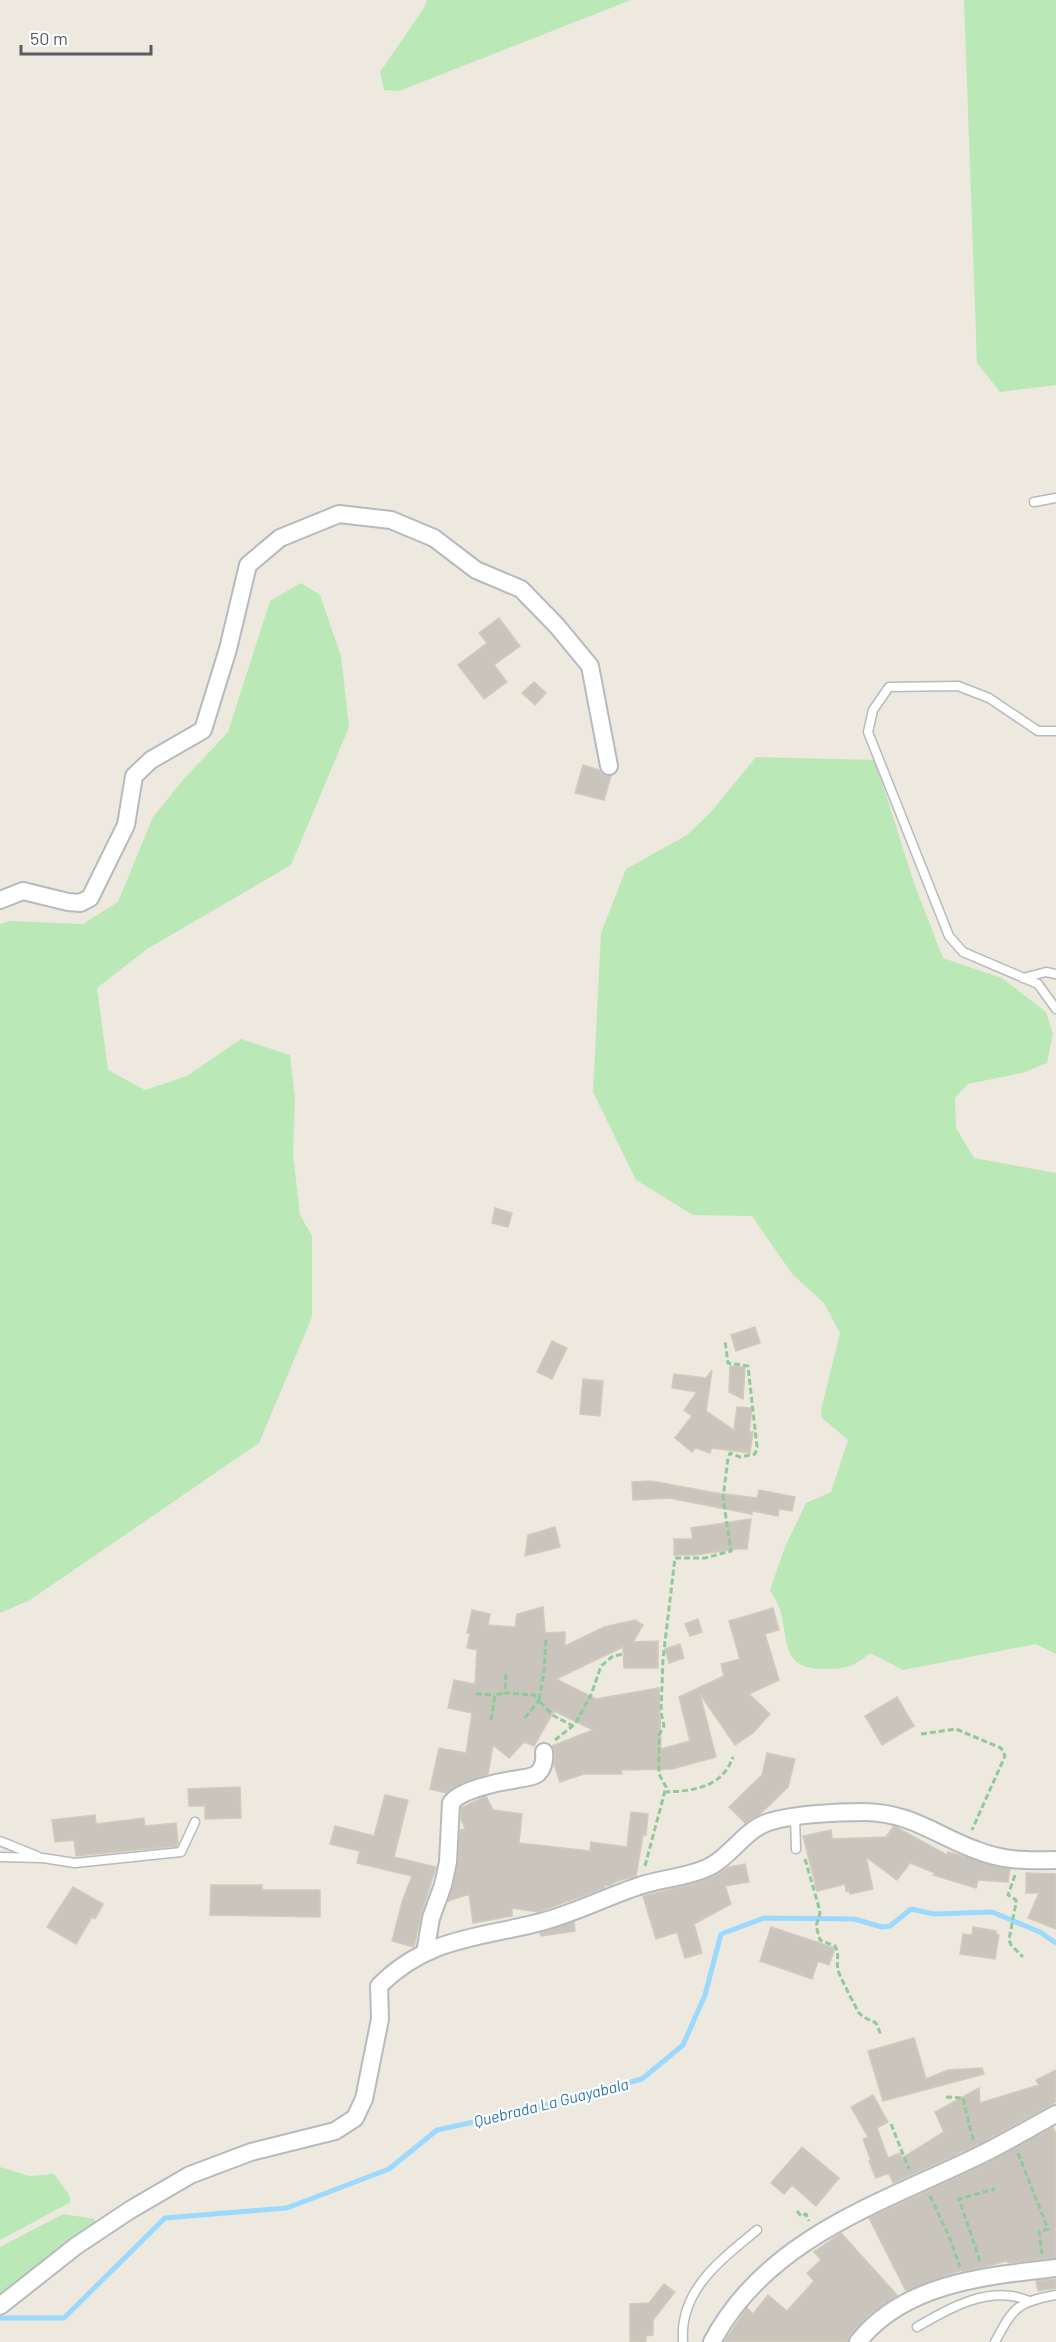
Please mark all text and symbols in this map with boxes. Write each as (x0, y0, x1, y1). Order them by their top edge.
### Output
scale bar (21, 18, 152, 56)
text: 50 m (30, 27, 68, 49)
water label: Quebrada La Guayabala (472, 2074, 630, 2130)

